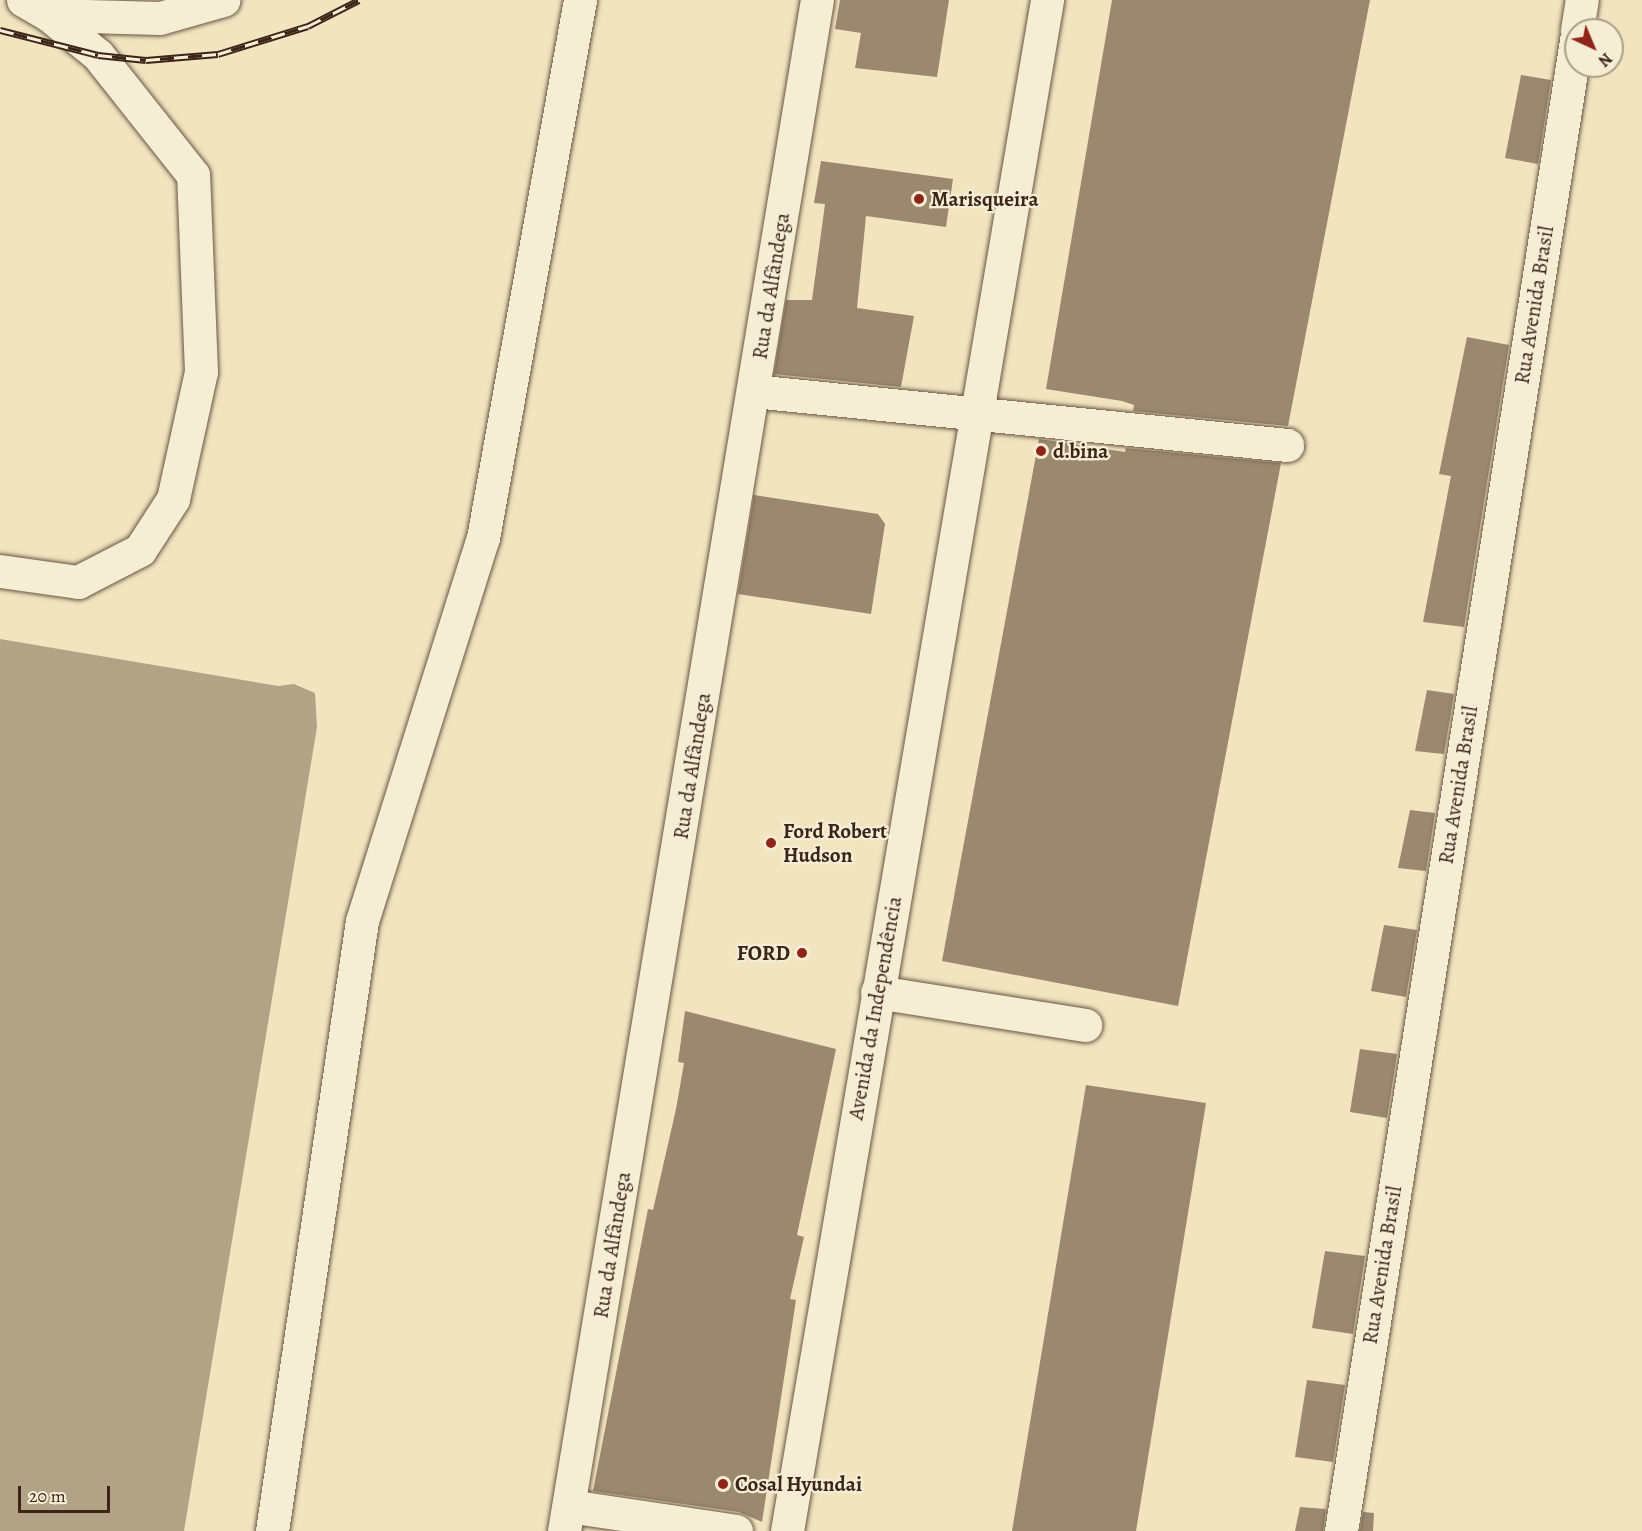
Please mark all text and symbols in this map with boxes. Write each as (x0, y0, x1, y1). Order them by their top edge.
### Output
north arrow (1564, 18, 1624, 78)
text: N (1593, 48, 1617, 71)
place label: Marisqueira (931, 186, 1039, 212)
marker: Marisqueira (912, 192, 926, 206)
street label: Rua da Alfândega (747, 211, 795, 361)
street label: Rua Avenida Brasil (1509, 224, 1559, 386)
place label: d.bina (1053, 438, 1108, 464)
marker: d.bina (1034, 444, 1048, 458)
street label: Rua da Alfândega (668, 691, 716, 841)
street label: Rua Avenida Brasil (1433, 704, 1483, 866)
place label: Ford Robert Hudson (783, 818, 887, 868)
marker: Ford Robert Hudson (764, 836, 778, 850)
street label: Avenida da Independência (843, 894, 907, 1122)
place label: FORD (737, 940, 790, 966)
marker: FORD (795, 946, 809, 960)
street label: Rua da Alfândega (588, 1170, 636, 1320)
street label: Rua Avenida Brasil (1357, 1184, 1407, 1346)
place label: Cosal Hyundai (735, 1471, 862, 1497)
scale bar (21, 1474, 112, 1512)
marker: Cosal Hyundai (716, 1477, 730, 1491)
text: 20 m (29, 1484, 66, 1508)

